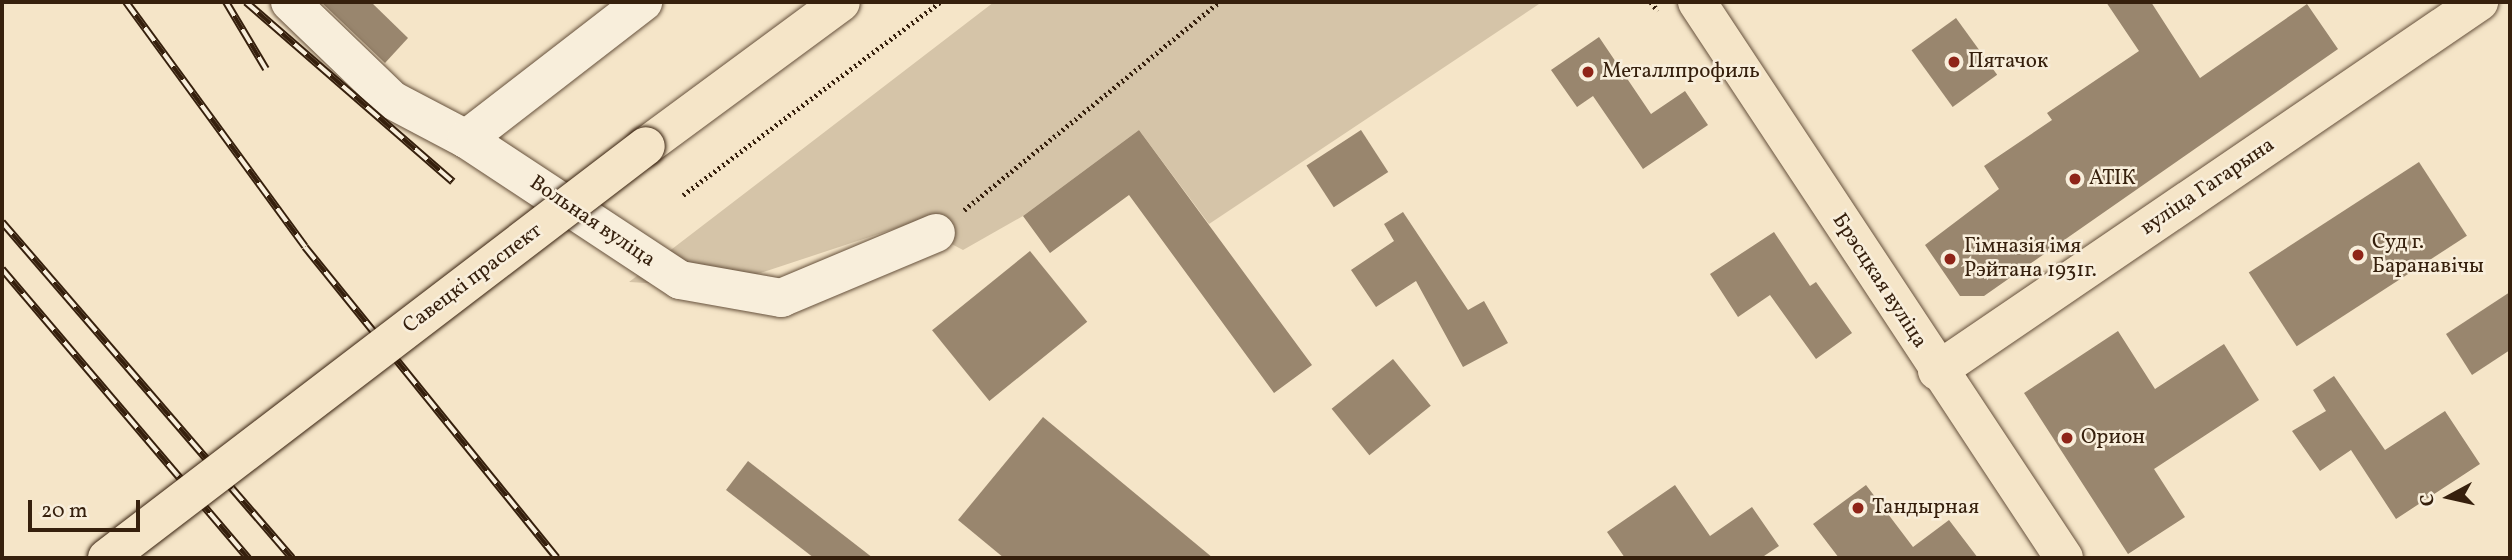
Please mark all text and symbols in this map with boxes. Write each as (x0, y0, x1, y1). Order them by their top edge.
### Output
place label: Пятачок (1968, 49, 2048, 75)
marker: Пятачок (1946, 54, 1962, 70)
place label: Металлпрофиль (1602, 59, 1760, 85)
marker: Металлпрофиль (1580, 64, 1596, 80)
street label: вуліца Гагарына (2136, 133, 2280, 241)
place label: АТІК (2089, 166, 2136, 192)
street label: Вольная вуліца (524, 171, 660, 273)
marker: АТІК (2067, 171, 2083, 187)
street label: Брэсцкая вуліца (1826, 209, 1932, 353)
street label: Савецкі праспект (399, 219, 547, 339)
place label: Суд г. Баранавічы (2372, 230, 2484, 280)
place label: Гімназія імя Рэйтана 1931г. (1964, 234, 2097, 284)
marker: Суд г. Баранавічы (2350, 247, 2366, 263)
marker: Гімназія імя Рэйтана 1931г. (1942, 251, 1958, 267)
place label: Орион (2081, 425, 2145, 451)
marker: Орион (2059, 430, 2075, 446)
north arrow (2414, 462, 2484, 532)
scale bar (32, 486, 144, 530)
text: С (2414, 492, 2442, 508)
place label: Тандырная (1872, 495, 1979, 521)
text: 20 m (41, 497, 87, 526)
marker: Тандырная (1850, 500, 1866, 516)

